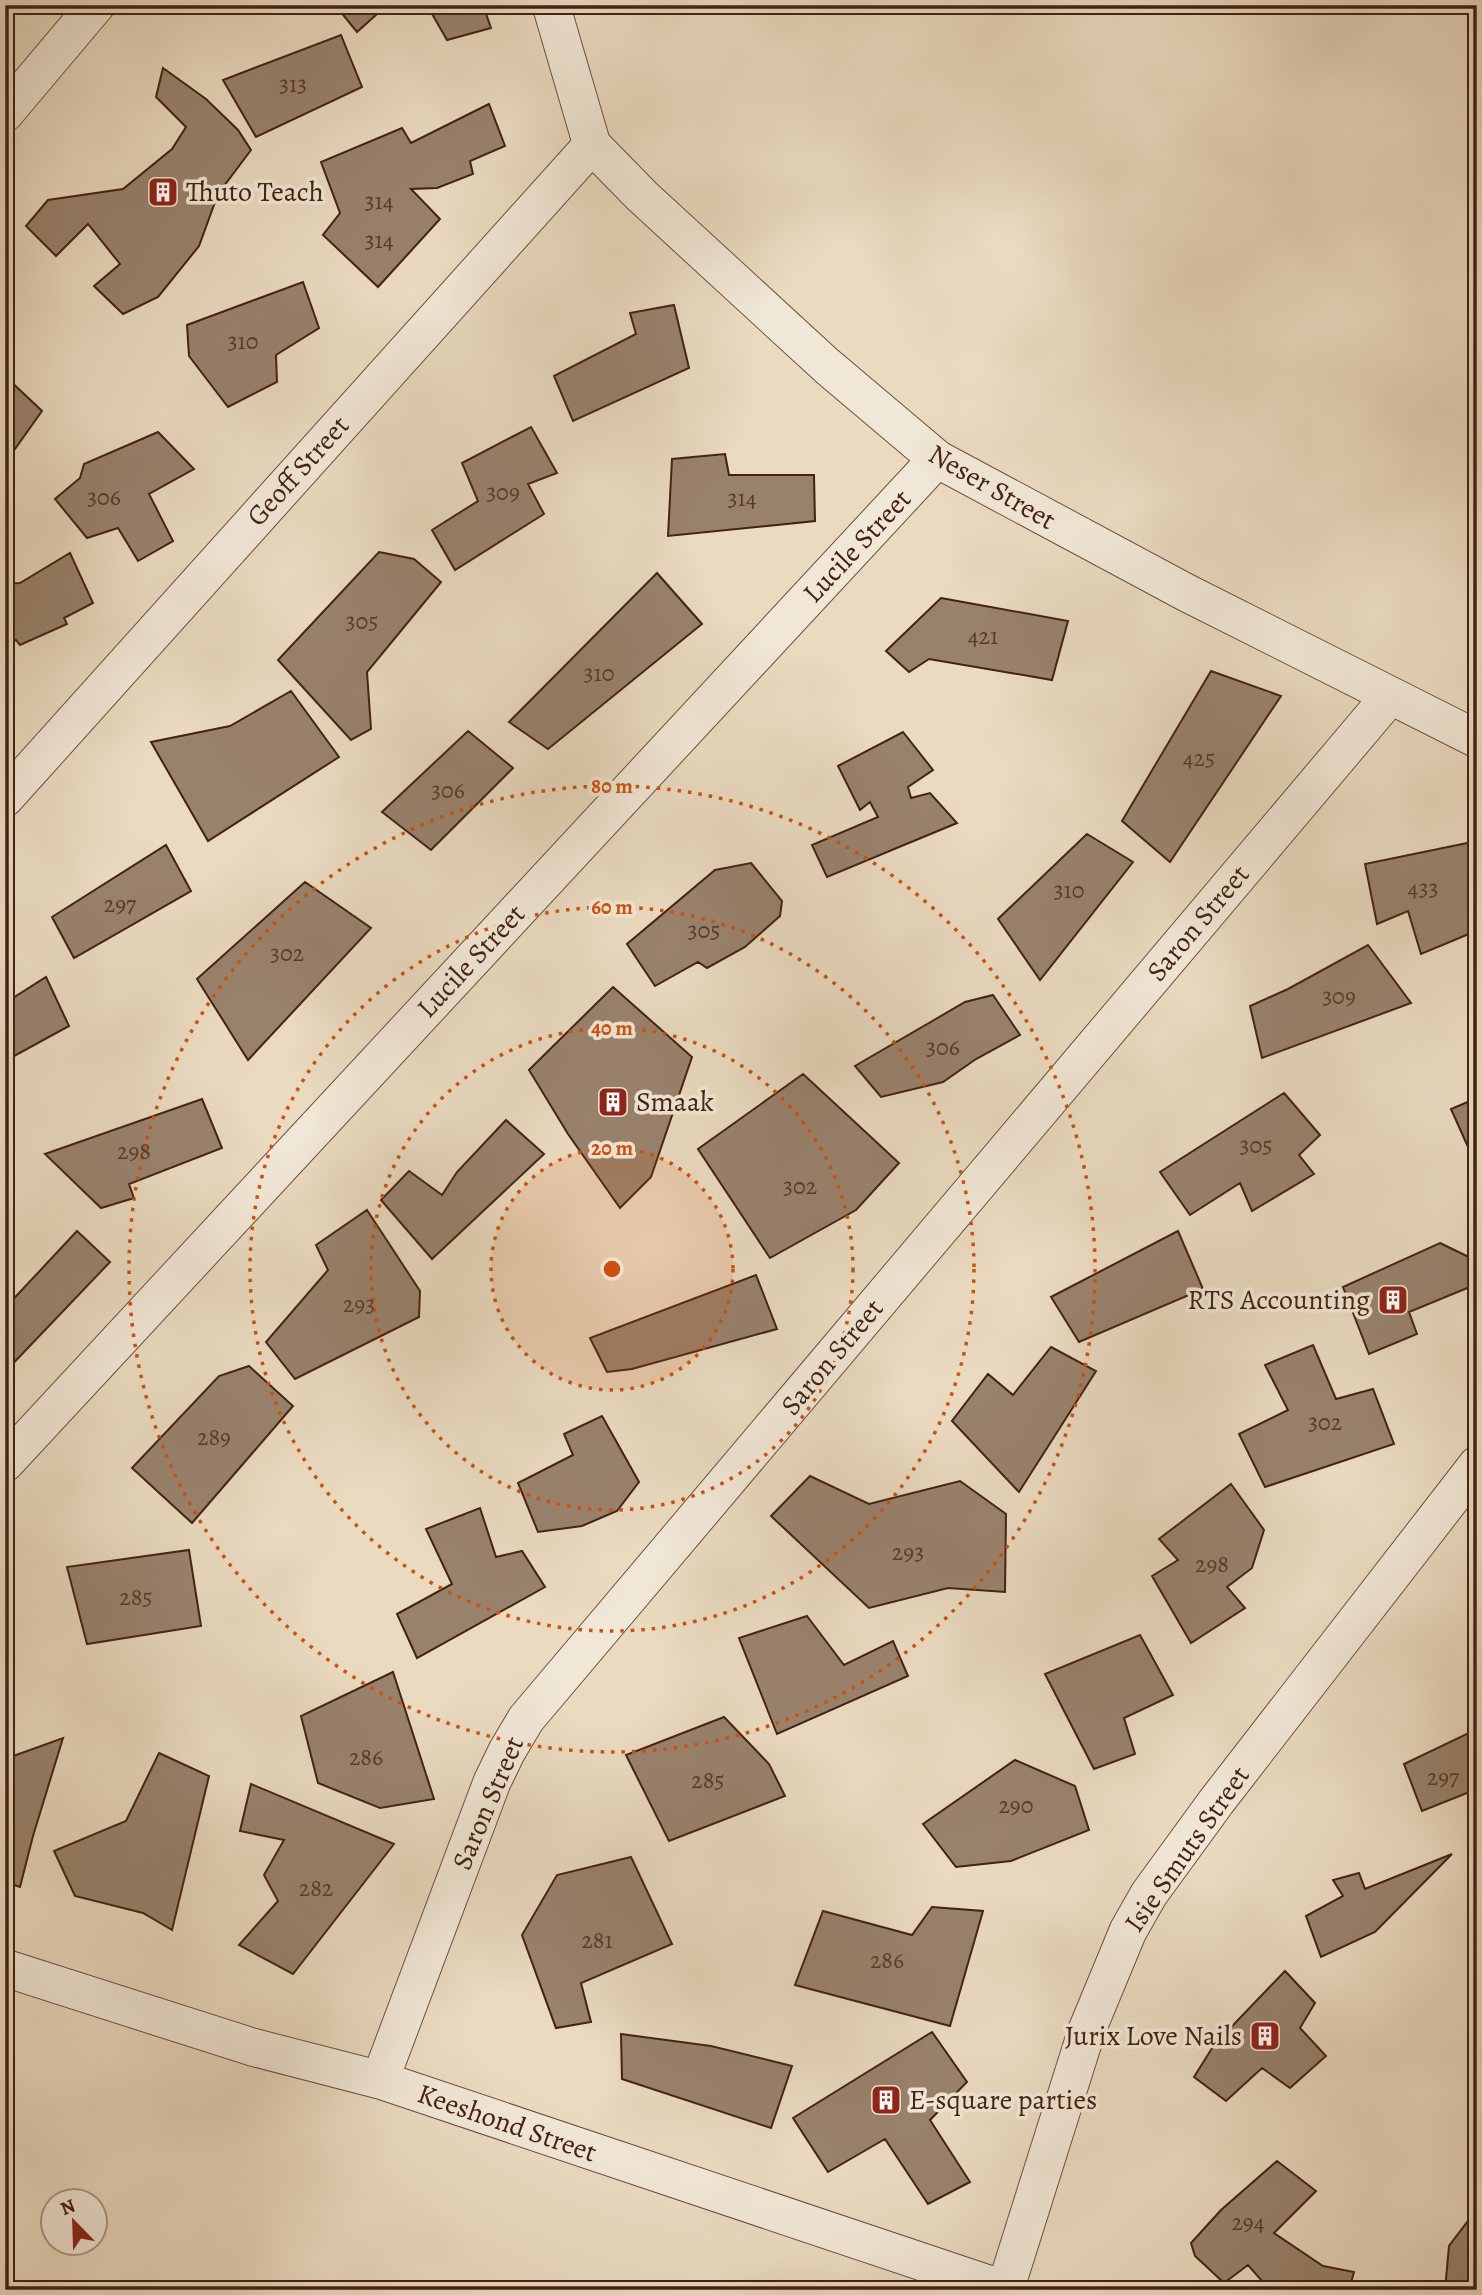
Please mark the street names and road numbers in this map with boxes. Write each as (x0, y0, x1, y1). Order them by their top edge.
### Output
street label: Geoff Street (238, 408, 358, 534)
street label: Neser Street (921, 435, 1063, 539)
street label: Lucile Street (794, 481, 920, 611)
street label: Saron Street (1138, 857, 1258, 989)
street label: Lucile Street (408, 896, 534, 1026)
street label: Saron Street (772, 1291, 892, 1423)
street label: Saron Street (443, 1730, 533, 1876)
street label: Isie Smuts Street (1116, 1758, 1258, 1940)
street label: Keeshond Street (413, 2075, 601, 2171)

